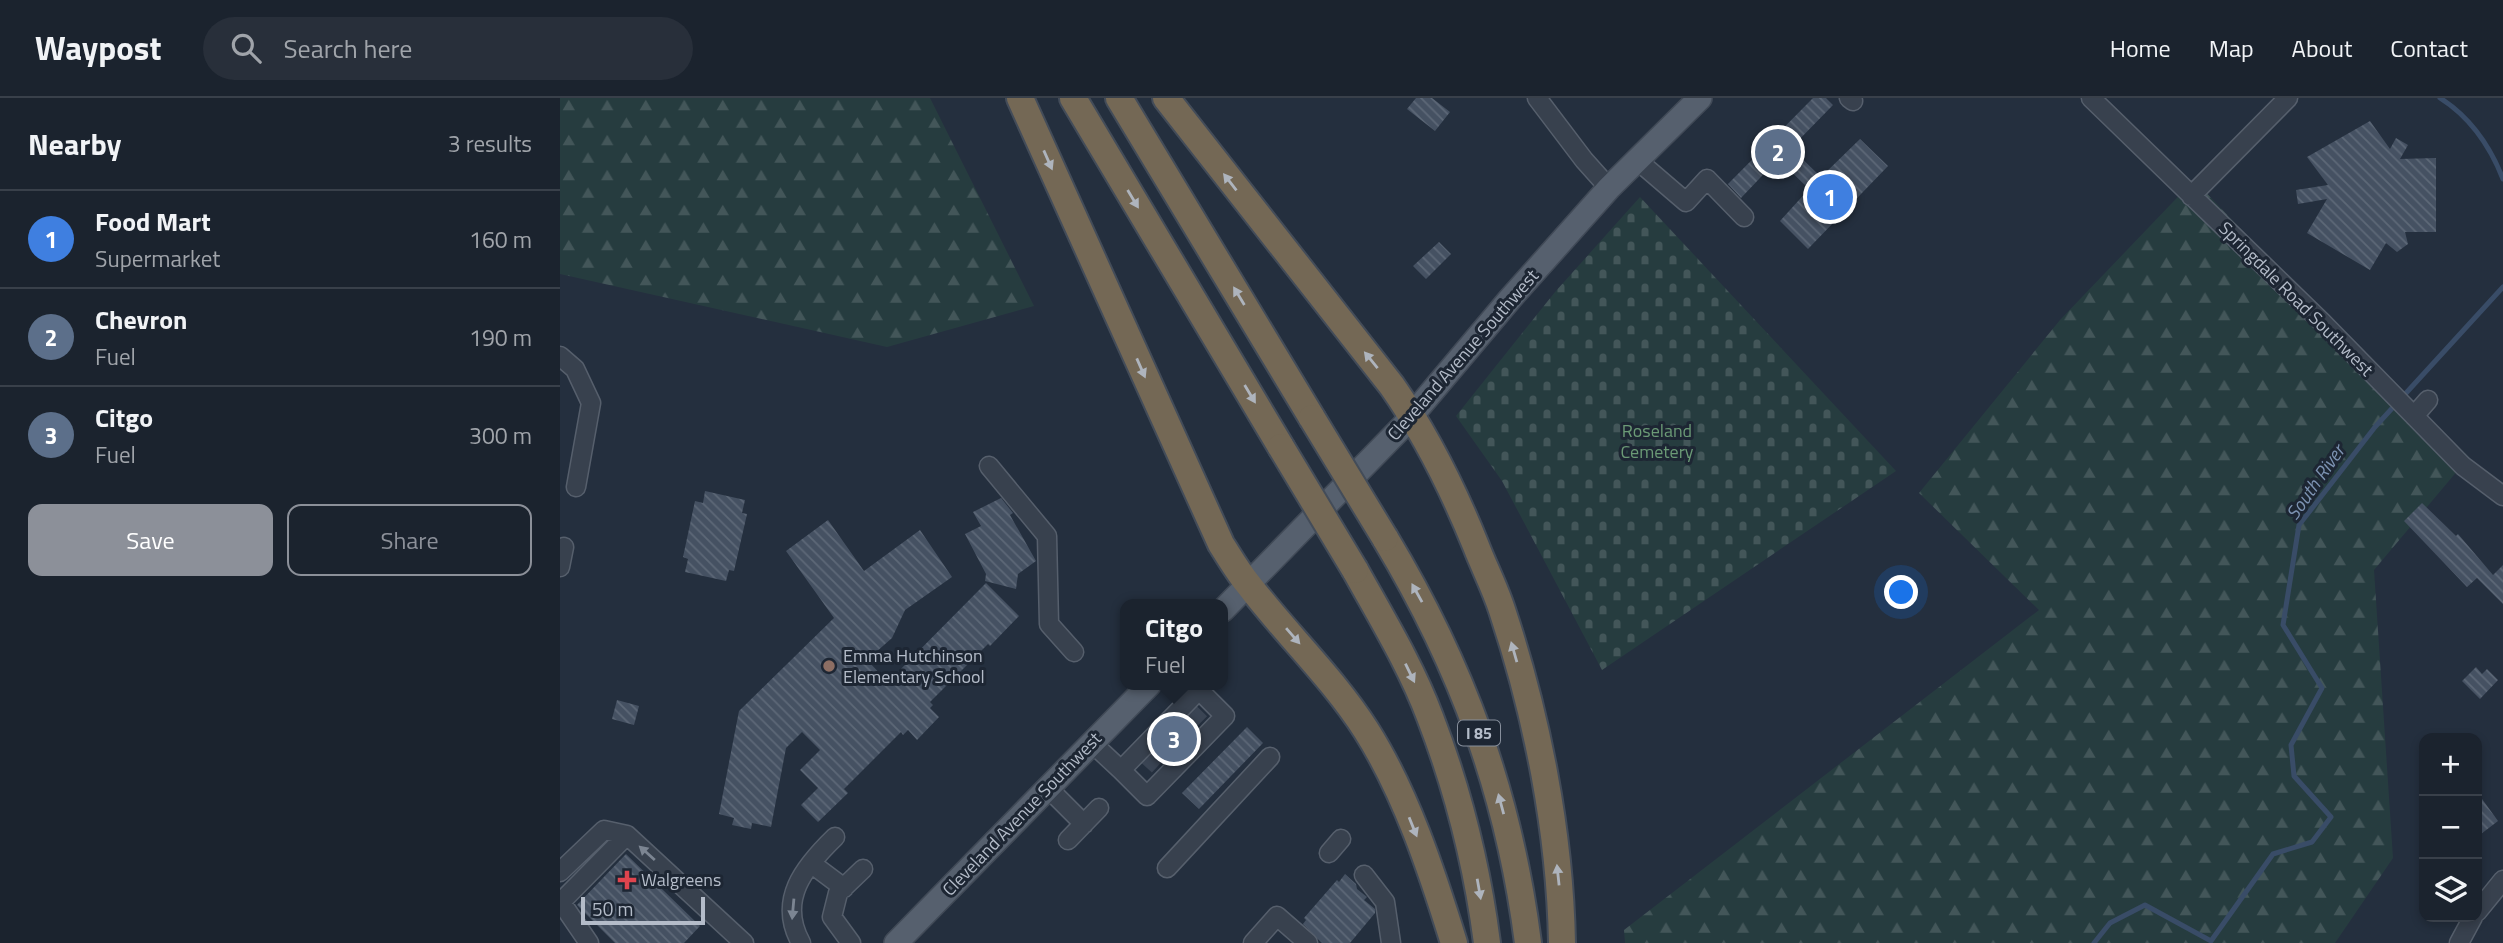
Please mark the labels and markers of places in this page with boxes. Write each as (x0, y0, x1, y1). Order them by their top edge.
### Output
pin: 2 (1755, 126, 1801, 178)
pin: 1 (1807, 171, 1853, 223)
place label: Emma Hutchinson Elementary School (843, 642, 985, 690)
marker: Emma Hutchinson Elementary School (821, 658, 837, 674)
pin: 3 (1151, 713, 1197, 765)
place label: Walgreens (641, 866, 721, 893)
marker: Walgreens (619, 872, 635, 888)

